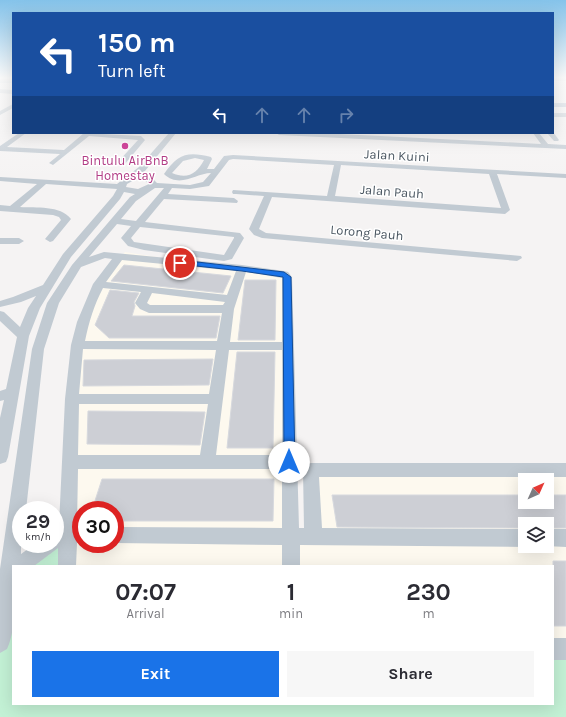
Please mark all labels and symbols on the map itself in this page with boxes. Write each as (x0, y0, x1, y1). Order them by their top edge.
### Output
marker: Bintulu AirBnB Homestay (120, 141, 130, 151)
street label: Jalan Kuini (364, 146, 430, 165)
place label: Bintulu AirBnB Homestay (81, 153, 169, 183)
street label: Jalan Pauh (359, 182, 425, 201)
street label: Lorong Pauh (330, 222, 404, 243)
pin (163, 246, 197, 280)
position arrow (268, 441, 310, 483)
north arrow (518, 473, 554, 509)
speed limit sign: 30 (72, 501, 124, 553)

